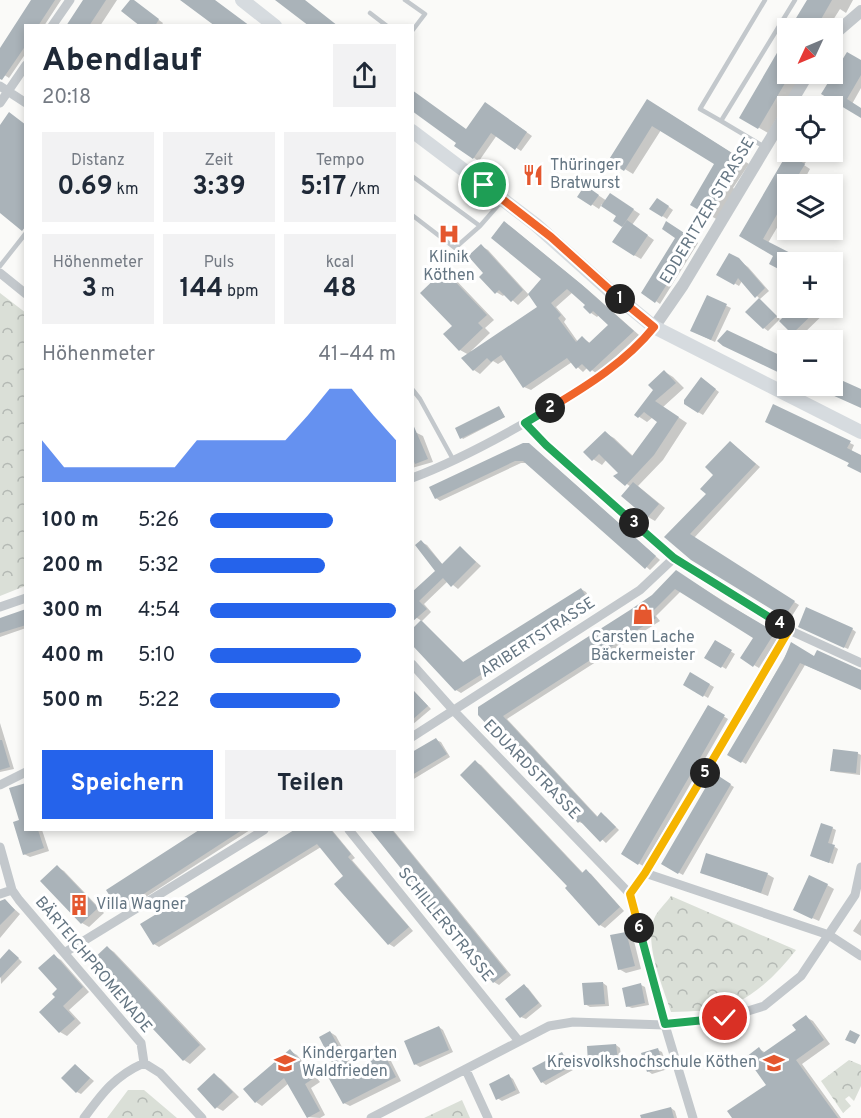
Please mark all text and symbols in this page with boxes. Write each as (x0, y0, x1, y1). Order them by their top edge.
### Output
north arrow (777, 18, 843, 84)
map controls (777, 18, 843, 396)
text: Abendlauf (42, 41, 202, 83)
button: share (333, 44, 396, 107)
text: 20:18 (42, 85, 91, 111)
button: locate (777, 96, 843, 162)
street label: EDDERITZER STRASSE (656, 134, 760, 288)
text: Distanz (71, 151, 125, 171)
text: Zeit (205, 151, 233, 171)
text: Tempo (316, 151, 364, 171)
place label: Thüringer Bratwurst (550, 156, 621, 194)
pin (458, 159, 509, 210)
restaurant icon: Thüringer Bratwurst (521, 163, 545, 187)
icon: arrive (467, 168, 500, 201)
text: 0.69 (57, 171, 113, 204)
text: 3:39 (192, 171, 246, 204)
text: 5:17 (300, 171, 346, 204)
button: layers (777, 174, 843, 240)
text: km (113, 180, 139, 200)
text: /km (346, 180, 380, 200)
hospital icon: Klinik Köthen (437, 222, 461, 246)
place label: Klinik Köthen (423, 248, 475, 286)
button: + (777, 252, 843, 318)
text: Höhenmeter (53, 253, 143, 273)
text: Puls (204, 253, 234, 273)
text: kcal (326, 253, 354, 273)
text: 3 (82, 273, 97, 306)
text: 144 (179, 273, 223, 306)
text: 48 (323, 273, 357, 306)
text: m (97, 282, 114, 302)
text: bpm (223, 282, 259, 302)
pin: 1 (605, 284, 635, 314)
text: 1 (617, 289, 623, 309)
button: − (777, 330, 843, 396)
text: Höhenmeter (42, 342, 155, 368)
text: 41–44 m (319, 342, 396, 368)
pin: 2 (535, 393, 565, 423)
text: 2 (545, 398, 555, 418)
text: 100 m (42, 508, 99, 534)
text: 5:26 (138, 508, 179, 534)
pin: 3 (619, 508, 649, 538)
text: 3 (629, 513, 639, 533)
text: 200 m (42, 553, 103, 579)
text: 5:32 (138, 553, 179, 579)
street label: ARIBERTSTRASSE (477, 593, 599, 683)
text: 300 m (42, 598, 103, 624)
text: 4:54 (138, 598, 180, 624)
shop icon: Carsten Lache Bäckermeister (631, 602, 655, 626)
pin: 4 (765, 609, 795, 639)
text: 4 (775, 614, 785, 634)
place label: Carsten Lache Bäckermeister (591, 628, 695, 666)
text: 400 m (42, 643, 104, 669)
text: 5:10 (138, 643, 175, 669)
text: 500 m (42, 688, 103, 714)
text: 5:22 (138, 688, 179, 714)
street label: EDUARDSTRASSE (478, 716, 584, 824)
button: Speichern (42, 750, 213, 819)
button: Teilen (225, 750, 396, 819)
pin: 5 (690, 758, 720, 788)
text: 5 (700, 763, 710, 783)
street label: SCHILLERSTRASSE (393, 864, 497, 986)
street label: BÄRTEICHPROMENADE (30, 892, 157, 1037)
building icon: Villa Wagner (67, 893, 91, 917)
place label: Villa Wagner (96, 895, 186, 915)
pin: 6 (624, 913, 654, 943)
text: 6 (634, 918, 644, 938)
pin (699, 992, 750, 1043)
icon: check (708, 1001, 741, 1034)
place label: Kindergarten Waldfrieden (302, 1044, 397, 1082)
school or university icon: Kindergarten Waldfrieden (273, 1051, 297, 1075)
school or university icon: Kreisvolkshochschule Köthen (762, 1051, 786, 1075)
place label: Kreisvolkshochschule Köthen (547, 1053, 757, 1073)

